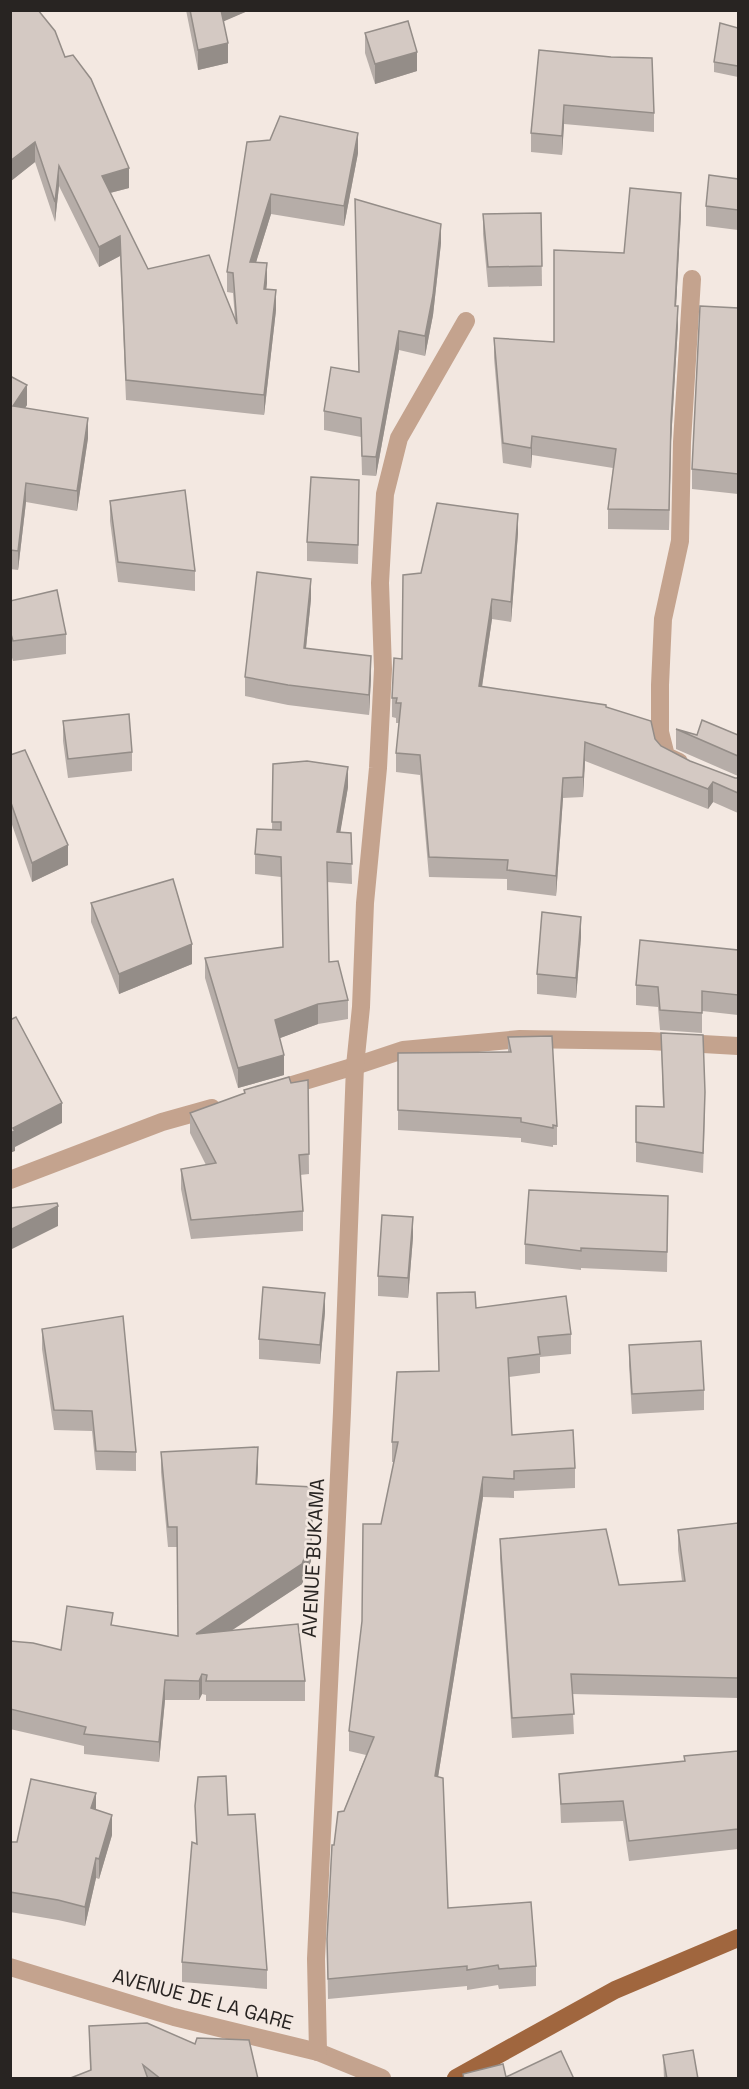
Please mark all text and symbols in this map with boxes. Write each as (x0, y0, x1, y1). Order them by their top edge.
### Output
street label: AVENUE BUKAMA (296, 1477, 330, 1638)
street label: AVENUE DE LA GARE (110, 1962, 296, 2036)

